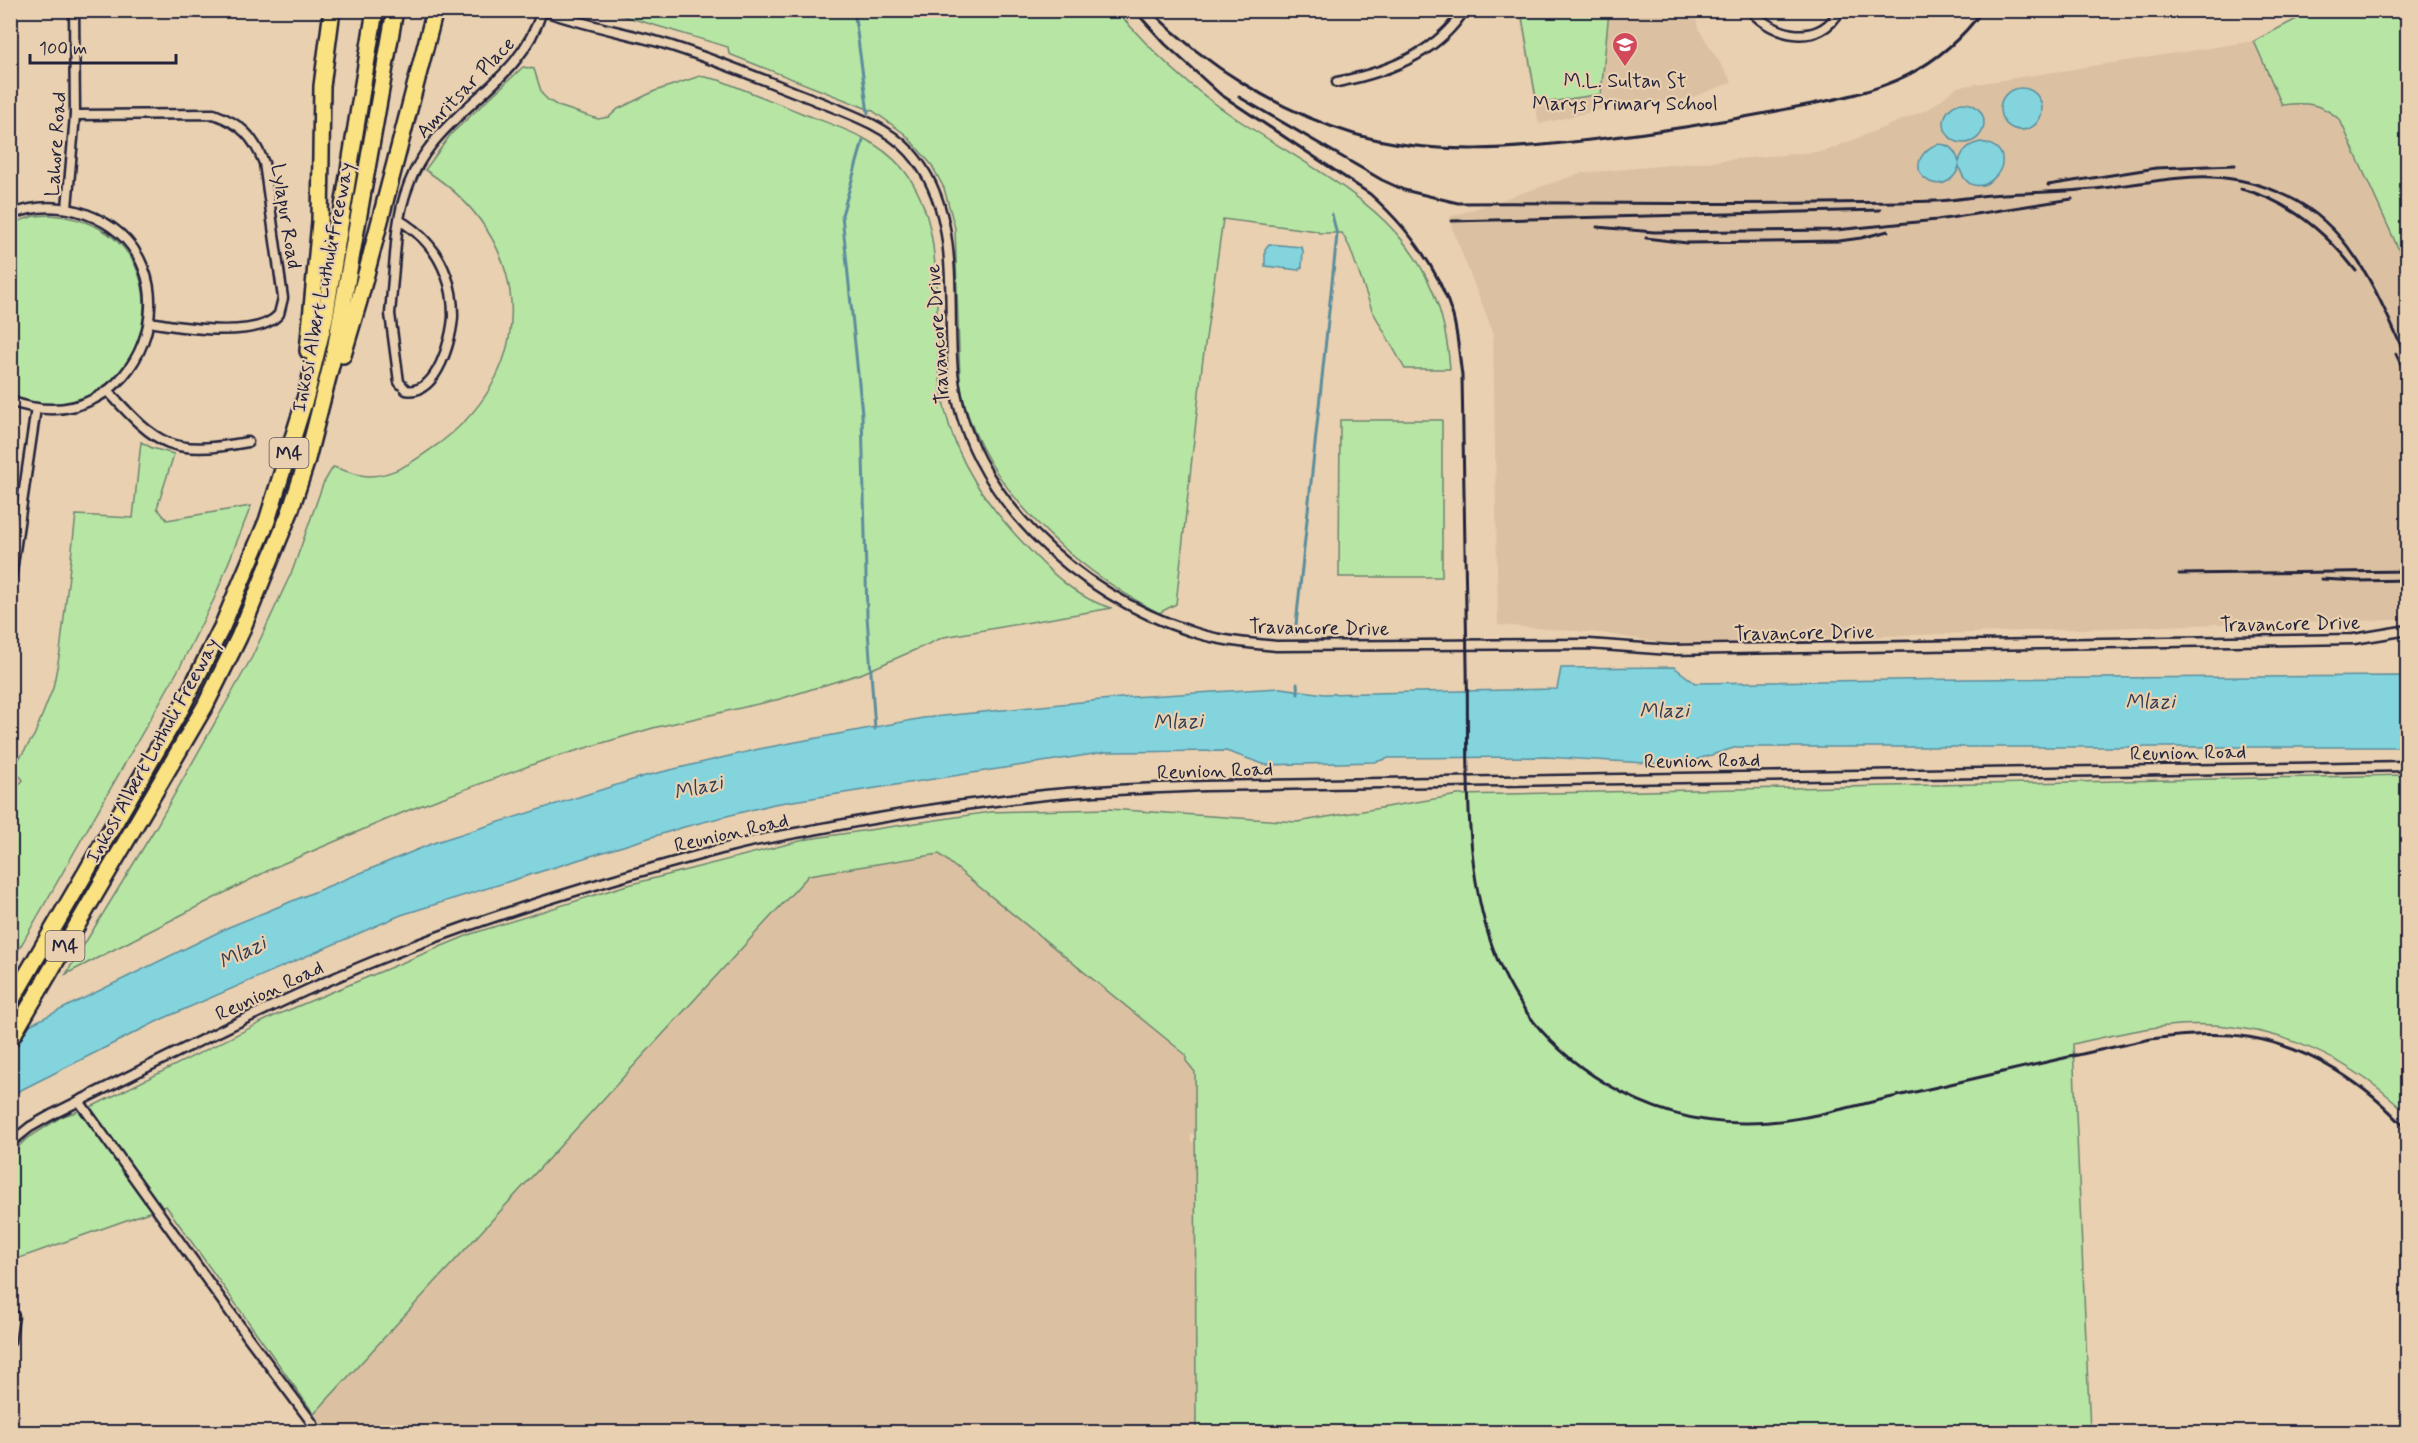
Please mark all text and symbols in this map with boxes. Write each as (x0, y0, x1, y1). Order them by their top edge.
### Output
scale bar (30, 27, 176, 65)
school or university icon: M.L. Sultan St Marys Primary School (1610, 30, 1640, 68)
street label: Amritsar Place (411, 31, 522, 145)
text: 100 m (39, 37, 87, 61)
place label: M.L. Sultan St Marys Primary School (1532, 68, 1718, 118)
street label: Lahore Road (39, 91, 74, 197)
street label: Inkosi Albert Luthuli Freeway (286, 160, 361, 414)
street label: Lylapur Road (264, 162, 307, 271)
street label: Travancore Drive (920, 263, 957, 405)
road number: M4 (270, 438, 308, 468)
street label: Travancore Drive (2220, 610, 2360, 639)
street label: Travancore Drive (1249, 614, 1389, 643)
street label: Travancore Drive (1734, 619, 1874, 648)
street label: Inkosi Albert Luthuli Freeway (80, 633, 227, 868)
water label: Mlazi (2125, 688, 2177, 716)
water label: Mlazi (1639, 697, 1691, 725)
water label: Mlazi (1152, 707, 1206, 737)
street label: Reunion Road (2130, 739, 2246, 768)
street label: Reunion Road (1644, 747, 1760, 776)
street label: Reunion Road (1157, 756, 1274, 787)
water label: Mlazi (671, 768, 728, 808)
street label: Reunion Road (672, 807, 791, 860)
water label: Mlazi (214, 928, 273, 976)
road number: M4 (46, 931, 84, 961)
street label: Reunion Road (211, 955, 328, 1028)

